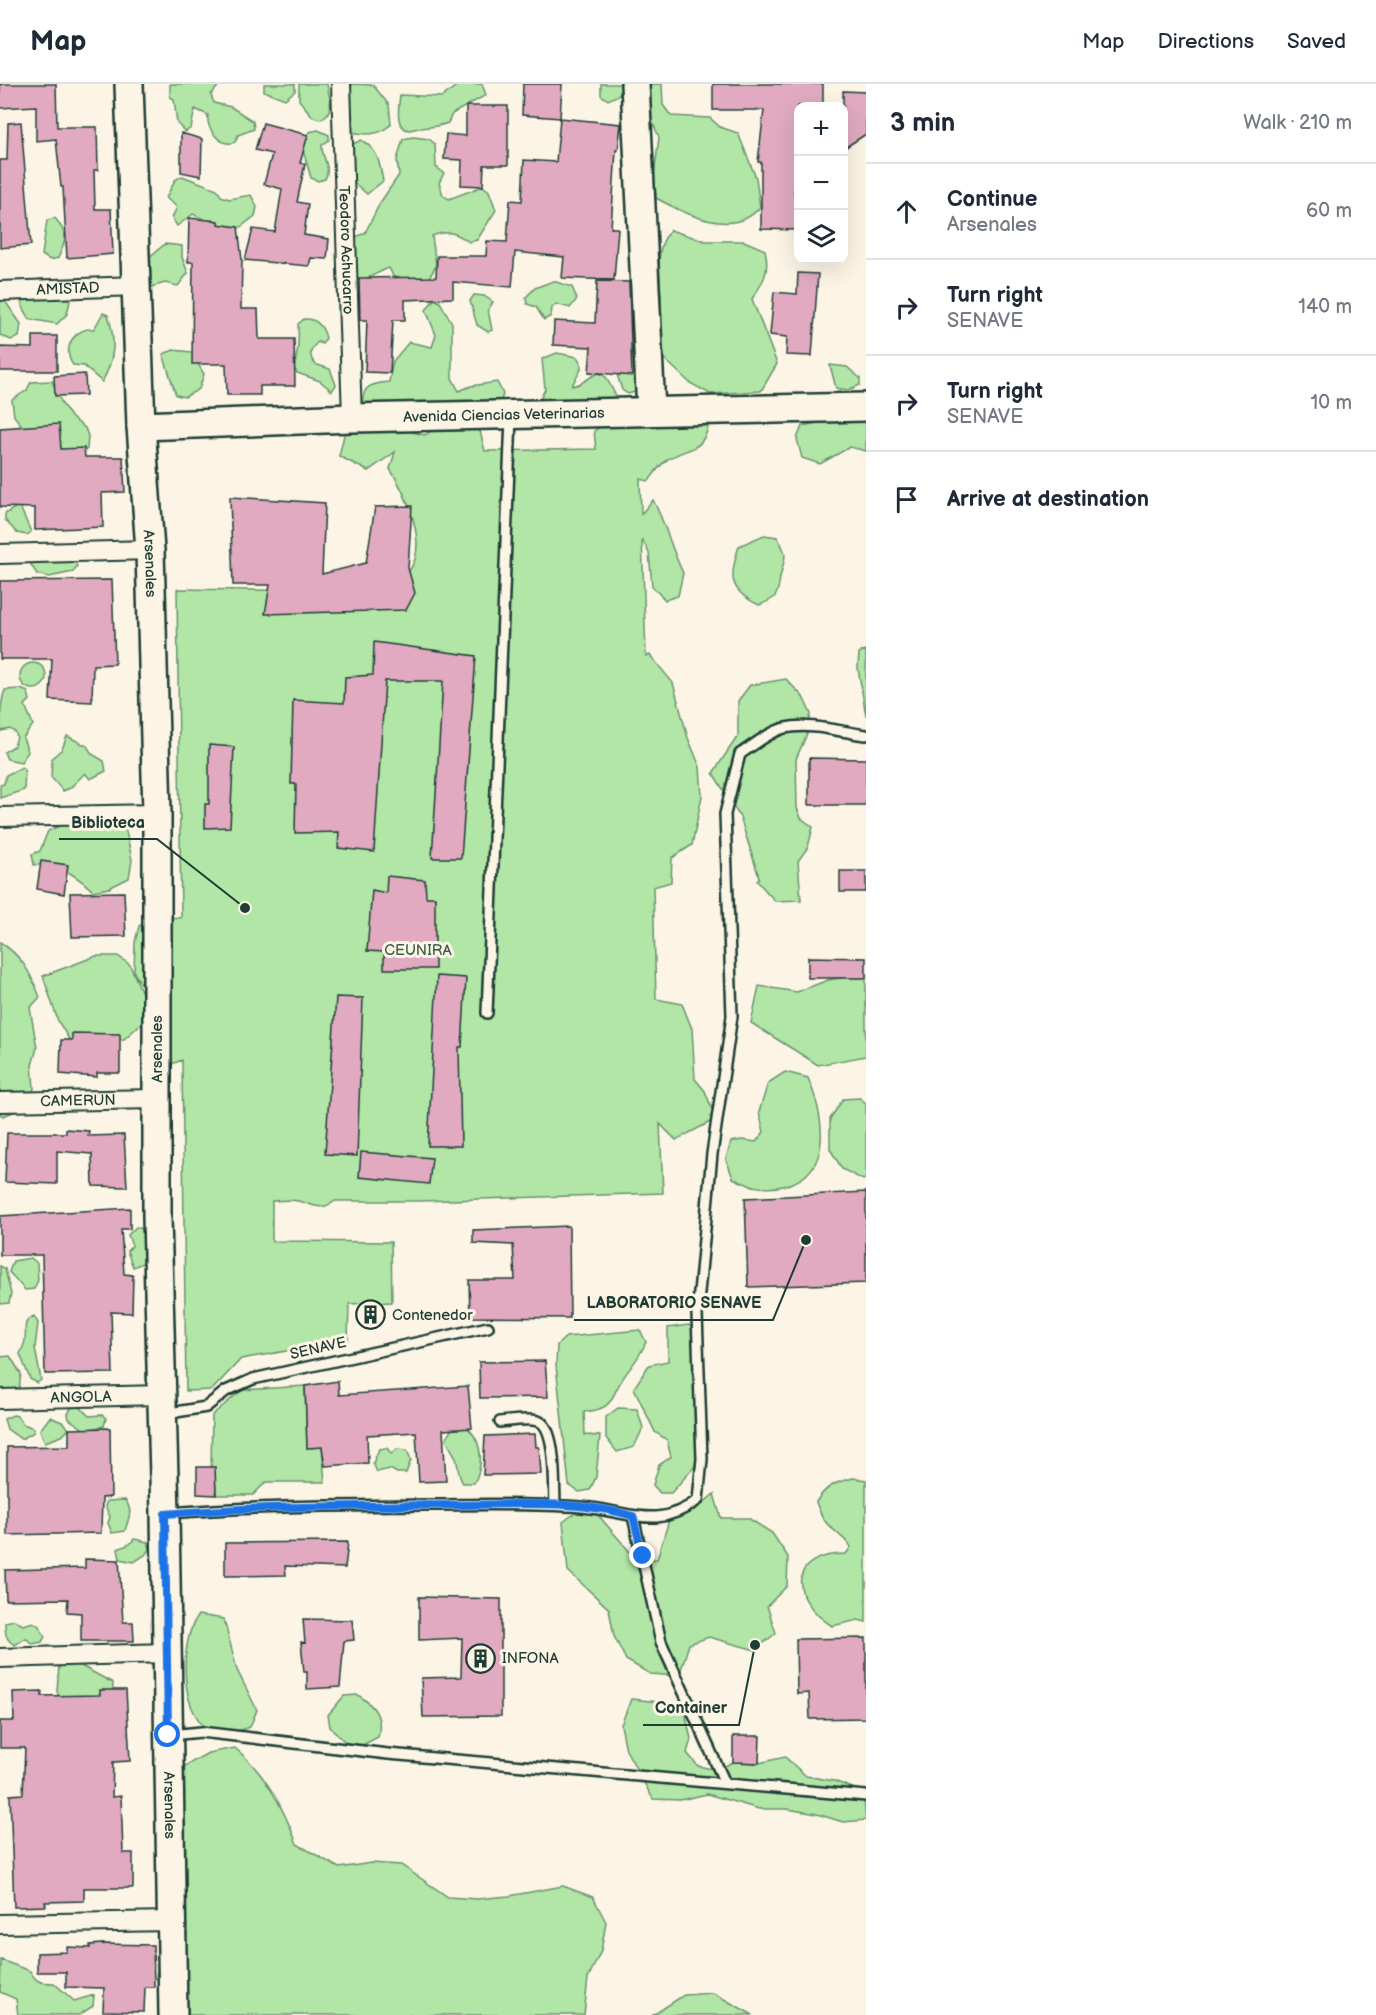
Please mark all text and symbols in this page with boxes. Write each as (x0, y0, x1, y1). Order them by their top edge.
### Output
text: Map (30, 25, 86, 58)
text: Map (1082, 29, 1125, 54)
text: Directions (1158, 29, 1254, 54)
text: Saved (1287, 29, 1346, 54)
map controls (794, 102, 848, 264)
button: + (794, 102, 848, 156)
text: 3 min (890, 108, 955, 139)
text: Walk · 210 m (1243, 111, 1352, 135)
button: − (794, 156, 848, 210)
street label: Teodoro Achucarro (334, 185, 358, 315)
text: Continue (947, 186, 1037, 213)
icon: ahead (890, 195, 923, 228)
text: 60 m (1306, 199, 1352, 223)
button: layers (794, 210, 848, 264)
text: Arsenales (947, 213, 1037, 237)
street label: AMISTAD (36, 278, 100, 300)
text: Turn right (947, 282, 1043, 309)
icon: right (890, 291, 923, 324)
text: 140 m (1298, 295, 1352, 319)
text: SENAVE (947, 309, 1023, 333)
text: Turn right (947, 378, 1043, 405)
icon: right (890, 387, 923, 420)
text: 10 m (1311, 391, 1352, 415)
street label: Avenida Ciencias Veterinarias (403, 404, 605, 427)
text: SENAVE (947, 405, 1023, 429)
icon: arrive (890, 483, 923, 516)
text: Arrive at destination (947, 486, 1149, 513)
street label: Arsenales (139, 529, 160, 598)
callout: Biblioteca (59, 805, 157, 839)
text: Biblioteca (71, 814, 145, 833)
park label: CEUNIRA (384, 941, 452, 960)
street label: Arsenales (148, 1015, 167, 1083)
street label: CAMERUN (40, 1091, 116, 1111)
callout: LABORATORIO SENAVE (574, 1286, 773, 1320)
text: LABORATORIO SENAVE (587, 1294, 761, 1313)
building icon: Contenedor (355, 1299, 387, 1331)
place label: Contenedor (392, 1306, 473, 1325)
street label: SENAVE (288, 1333, 348, 1364)
street label: ANGOLA (50, 1387, 113, 1408)
route end (629, 1542, 655, 1568)
building icon: INFONA (465, 1642, 497, 1674)
place label: INFONA (502, 1649, 560, 1668)
callout: Container (643, 1691, 739, 1725)
text: Container (655, 1699, 728, 1718)
route start (154, 1721, 180, 1747)
street label: Arsenales (159, 1771, 179, 1840)

